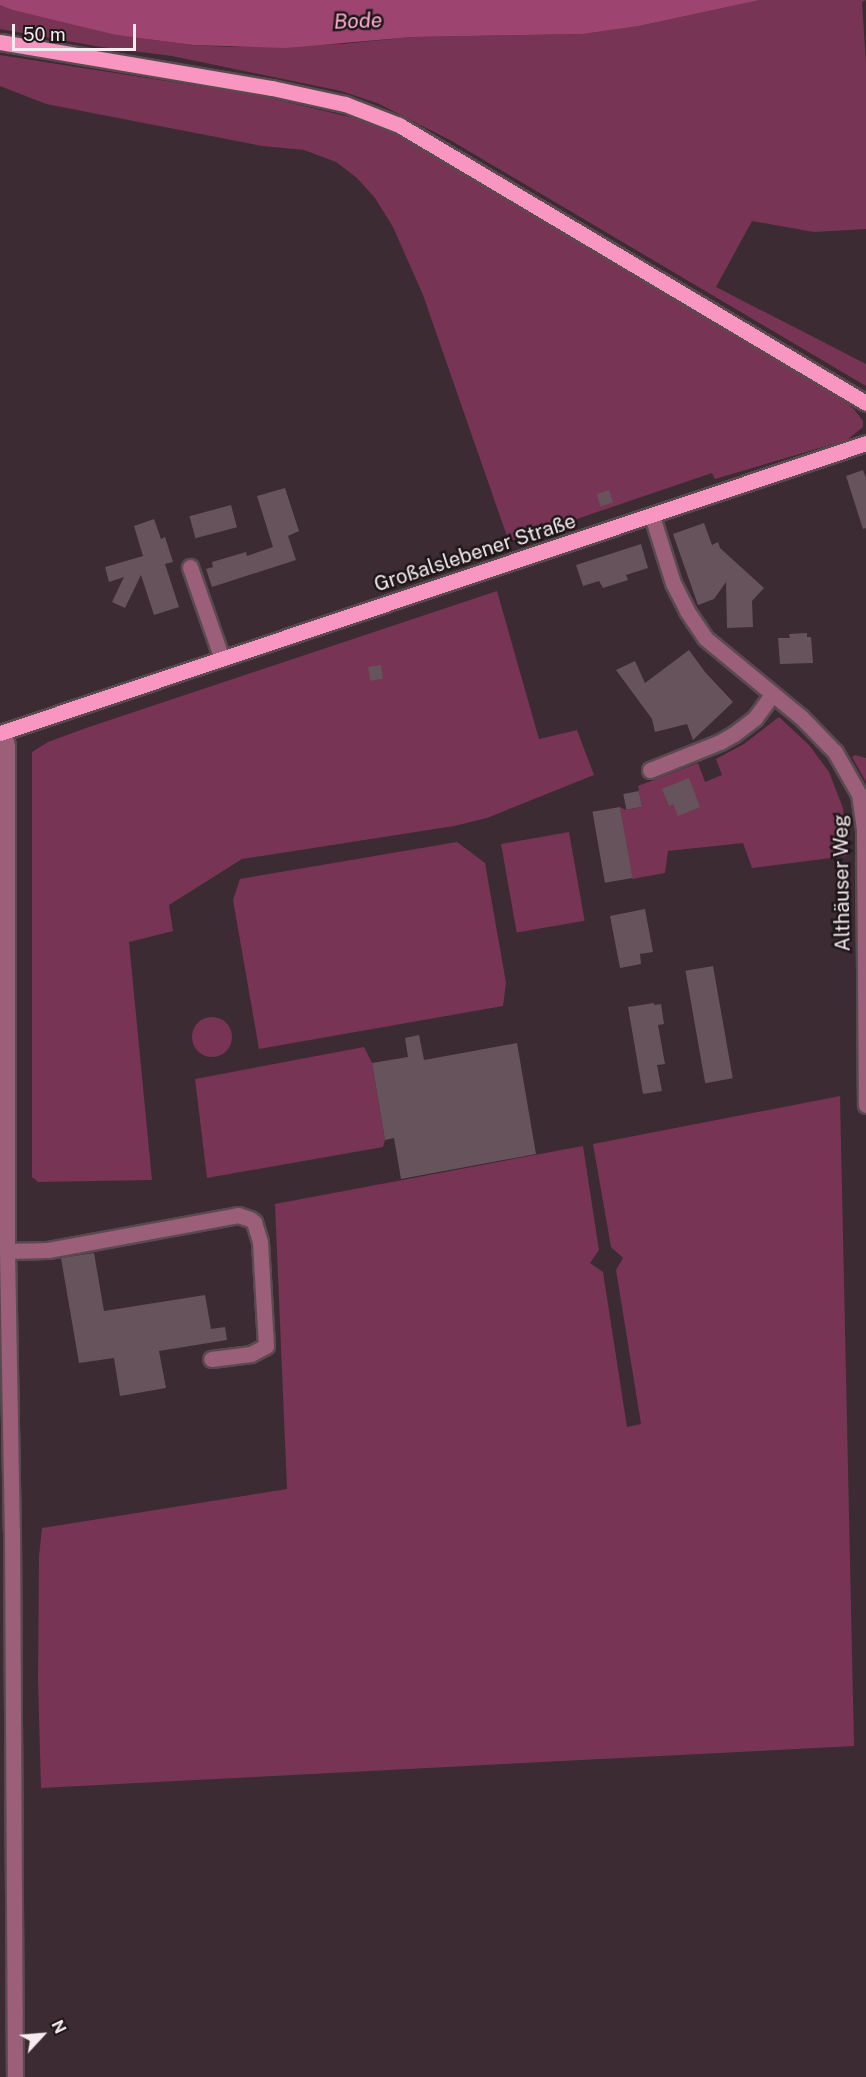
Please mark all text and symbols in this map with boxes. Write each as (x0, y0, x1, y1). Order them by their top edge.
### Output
water label: Bode (333, 8, 383, 34)
scale bar (15, 12, 140, 50)
text: 50 m (23, 24, 66, 45)
street label: Großalslebener Straße (371, 509, 579, 597)
street label: Althäuser Weg (829, 814, 855, 952)
north arrow (12, 2005, 72, 2065)
text: N (47, 2017, 70, 2037)

